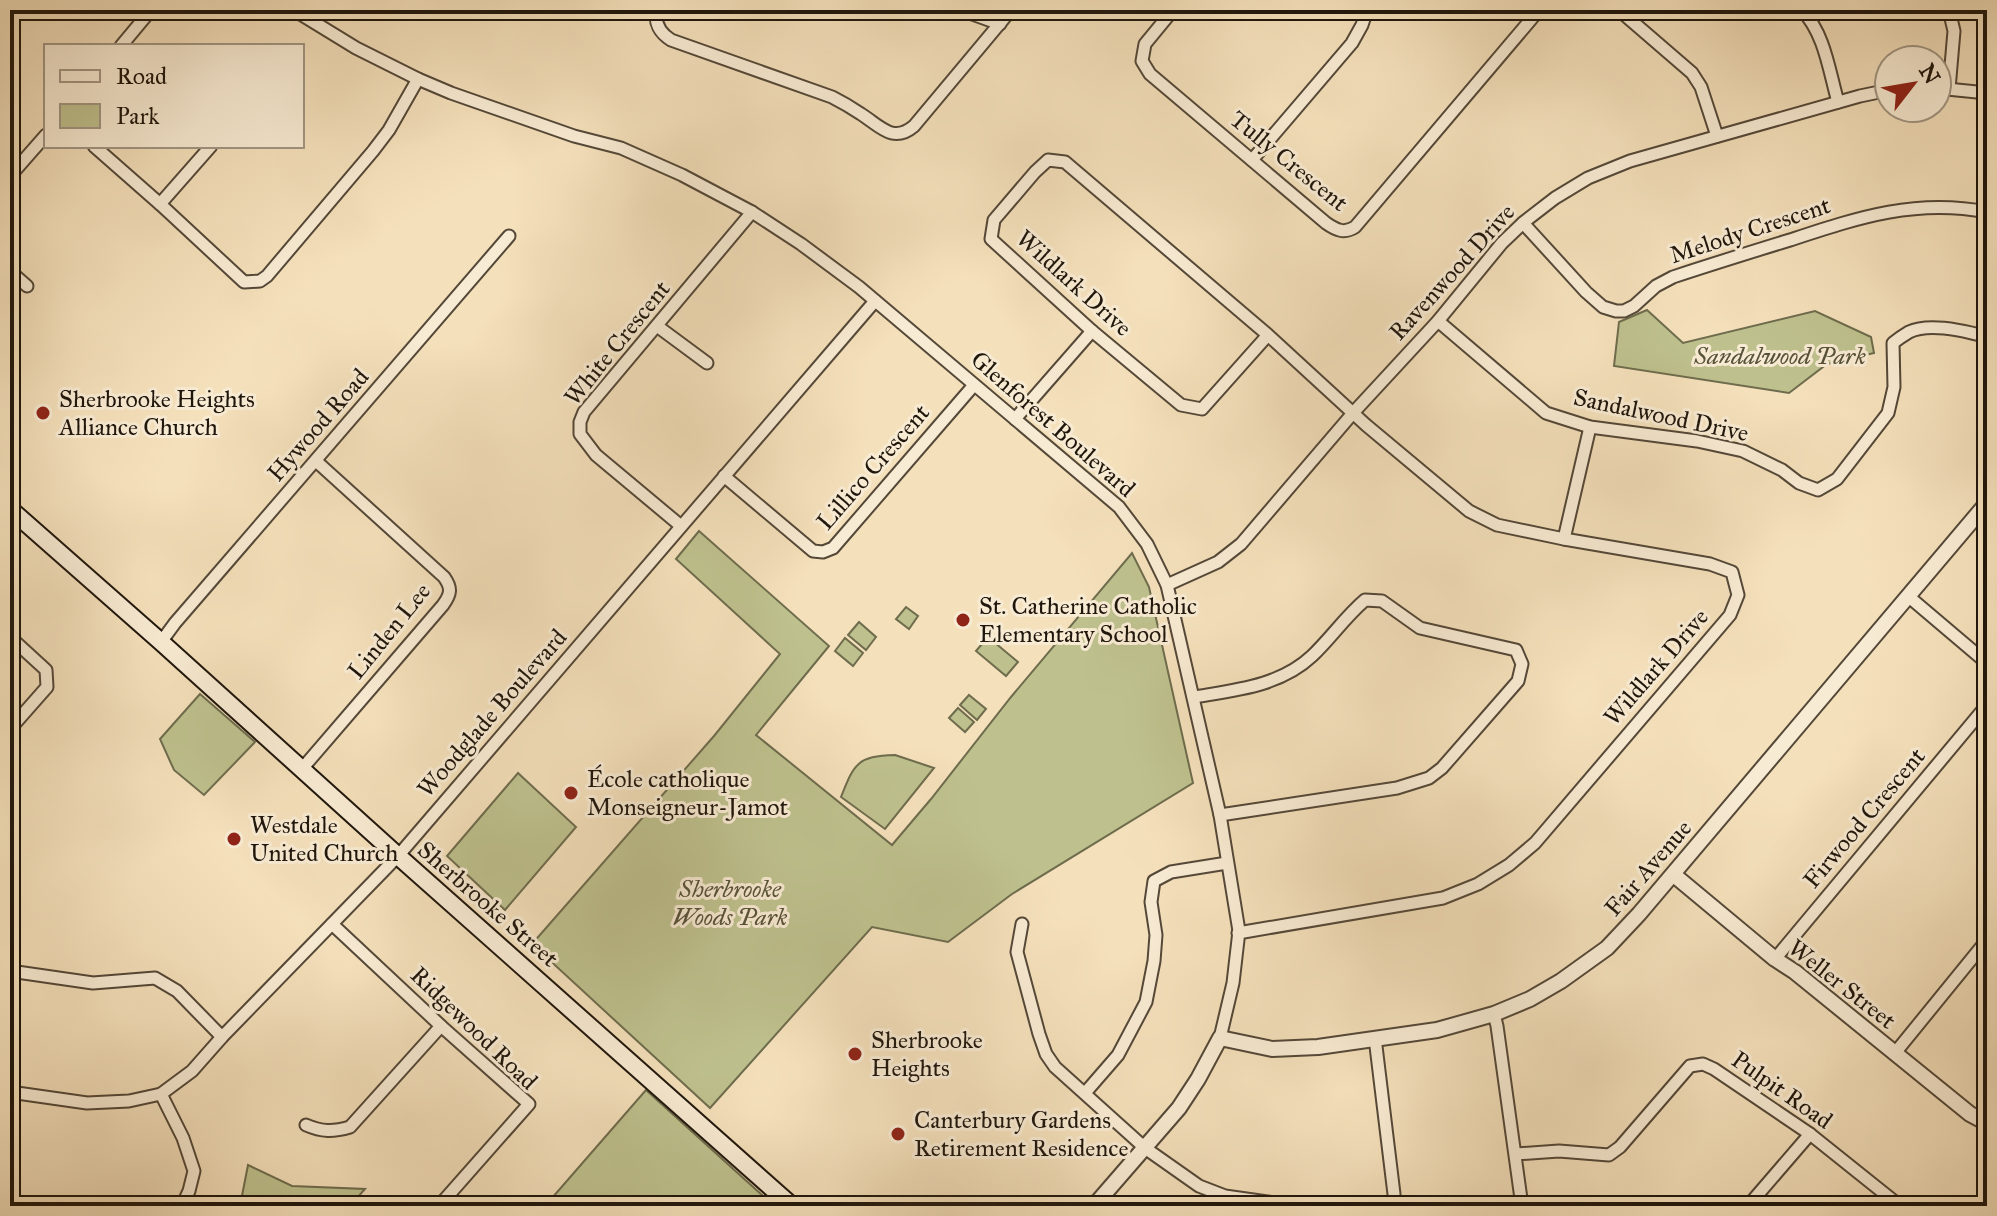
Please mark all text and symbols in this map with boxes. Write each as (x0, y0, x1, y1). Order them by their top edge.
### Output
legend (44, 44, 304, 148)
north arrow (1873, 44, 1953, 124)
text: N (1913, 59, 1946, 89)
text: Road (116, 61, 167, 91)
text: Park (116, 101, 160, 131)
street label: Tully Crescent (1224, 104, 1355, 218)
street label: Melody Crescent (1666, 190, 1834, 270)
street label: Ravenwood Drive (1383, 197, 1521, 347)
street label: Wildlark Drive (1010, 223, 1138, 343)
street label: White Crescent (558, 274, 677, 411)
park label: Sandalwood Park (1693, 341, 1866, 371)
street label: Glenforest Boulevard (965, 344, 1141, 504)
street label: Hywood Road (261, 362, 375, 488)
street label: Sandalwood Drive (1571, 382, 1751, 448)
place label: Sherbrooke Heights Alliance Church (58, 384, 255, 442)
street label: Lillico Crescent (810, 398, 936, 536)
marker: Sherbrooke Heights Alliance Church (34, 404, 52, 422)
street label: Linden Lee (341, 577, 437, 685)
place label: St. Catherine Catholic Elementary School (979, 591, 1197, 649)
street label: Wildlark Drive (1597, 602, 1715, 732)
marker: St. Catherine Catholic Elementary School (954, 611, 972, 629)
street label: Woodglade Boulevard (411, 623, 573, 803)
street label: Firwood Crescent (1797, 741, 1932, 894)
place label: École catholique Monseigneur-Jamot (587, 764, 788, 822)
marker: École catholique Monseigneur-Jamot (562, 784, 580, 802)
place label: Westdale United Church (250, 810, 398, 868)
street label: Fair Avenue (1598, 814, 1698, 922)
marker: Westdale United Church (225, 830, 243, 848)
street label: Sherbrooke Street (411, 835, 565, 974)
park label: Sherbrooke Woods Park (673, 874, 788, 932)
street label: Weller Street (1782, 933, 1902, 1036)
street label: Ridgewood Road (404, 960, 544, 1096)
place label: Sherbrooke Heights (871, 1025, 983, 1083)
street label: Pulpit Road (1726, 1044, 1838, 1136)
marker: Sherbrooke Heights (846, 1045, 864, 1063)
place label: Canterbury Gardens Retirement Residence (914, 1105, 1128, 1163)
marker: Canterbury Gardens Retirement Residence (889, 1125, 907, 1143)

